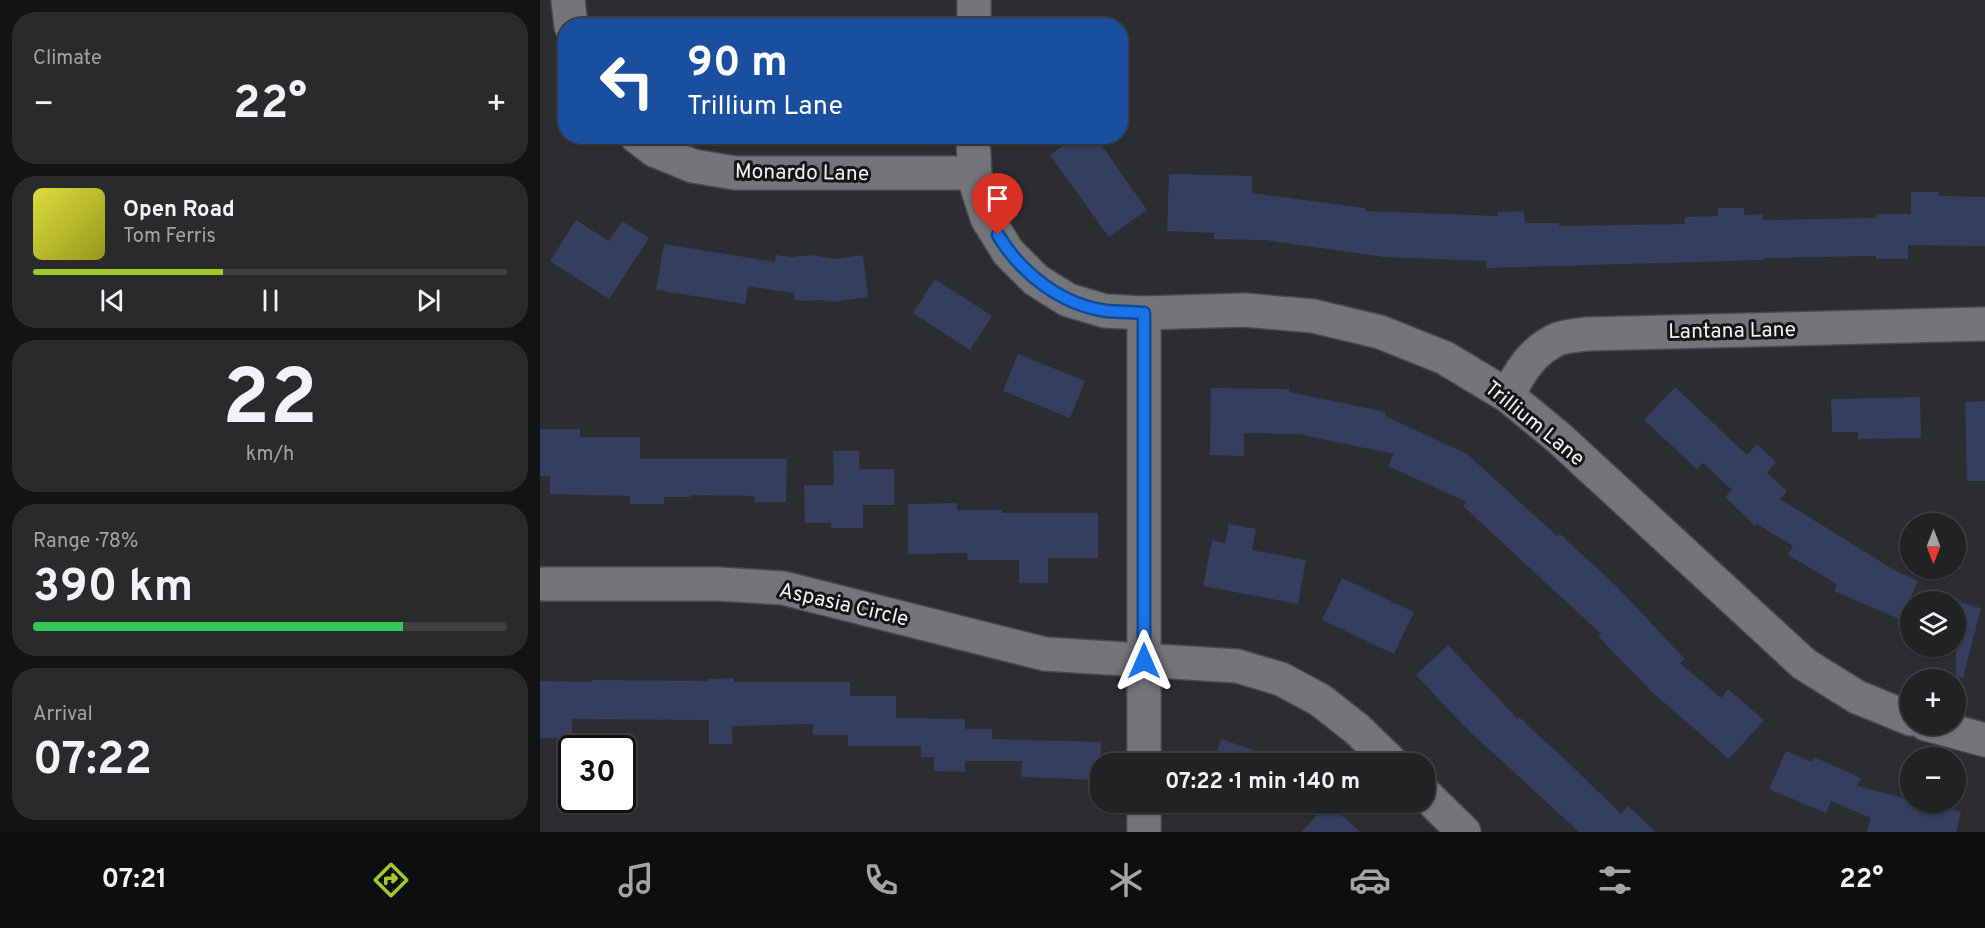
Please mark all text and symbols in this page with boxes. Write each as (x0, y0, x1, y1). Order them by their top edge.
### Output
text: 90 m (687, 38, 788, 91)
icon: left (588, 42, 666, 120)
text: Climate (33, 46, 102, 72)
text: 22° (233, 77, 307, 134)
text: − (33, 85, 54, 127)
text: + (486, 85, 507, 127)
text: Trillium Lane (687, 90, 843, 124)
street label: Monardo Lane (735, 159, 869, 188)
pin (972, 173, 1023, 235)
icon: arrive (981, 182, 1014, 215)
text: Open Road (123, 197, 235, 224)
text: Tom Ferris (123, 224, 216, 250)
icon: previous (96, 284, 129, 317)
icon: pause (254, 284, 287, 317)
icon: next (412, 284, 445, 317)
street label: Lantana Lane (1668, 317, 1796, 346)
text: 22 (222, 353, 318, 452)
street label: Trillium Lane (1478, 375, 1590, 473)
text: km/h (246, 442, 294, 468)
north arrow (1900, 513, 1966, 579)
map controls (1900, 513, 1966, 813)
text: Range · 78% (33, 529, 138, 555)
text: 390 km (33, 560, 193, 617)
street label: Aspasia Circle (776, 577, 911, 633)
button: layers (1900, 591, 1966, 657)
position arrow (1112, 629, 1176, 693)
button: + (1900, 669, 1966, 735)
text: Arrival (33, 702, 93, 728)
text: 07:22 (33, 733, 152, 790)
speed limit sign: 30 (558, 735, 636, 813)
button: − (1900, 747, 1966, 813)
text: 07:22 · 1 min · 140 m (1165, 769, 1360, 796)
icon: directions (370, 859, 412, 901)
icon: music (615, 859, 657, 901)
icon: phone (860, 859, 902, 901)
icon: climate (1105, 859, 1147, 901)
icon: car (1349, 859, 1391, 901)
icon: filters (1594, 859, 1636, 901)
text: 07:21 (101, 863, 167, 897)
text: 22° (1839, 863, 1883, 897)

